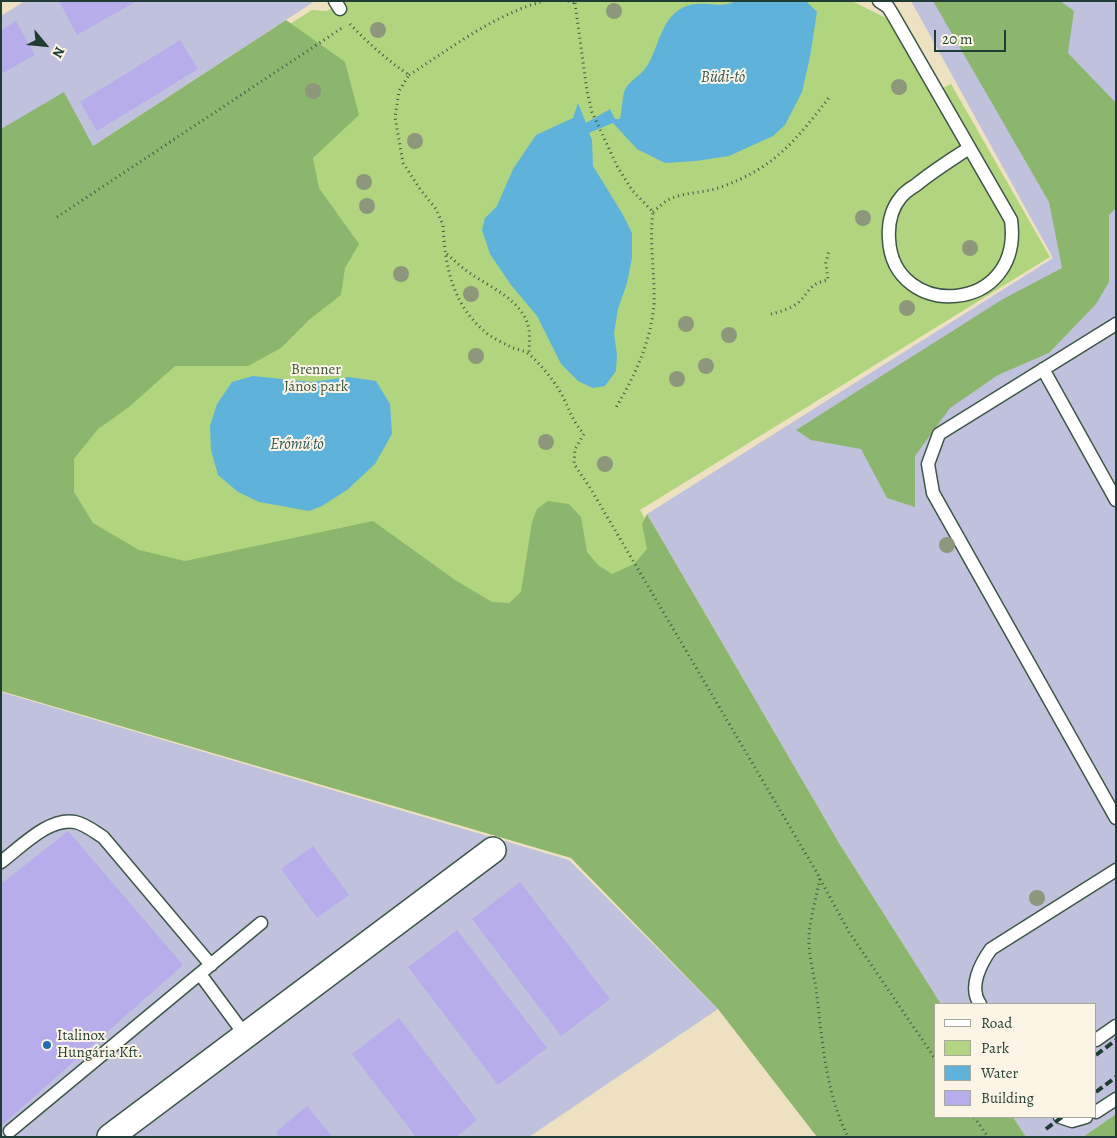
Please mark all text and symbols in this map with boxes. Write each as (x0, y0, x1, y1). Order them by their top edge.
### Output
north arrow (20, 20, 70, 70)
scale bar (937, 20, 1010, 52)
text: 20 m (942, 29, 973, 49)
text: N (48, 43, 69, 61)
water label: Büdi-tó (701, 68, 745, 88)
park label: Brenner János park (284, 361, 348, 396)
water label: Erőmű tó (270, 435, 324, 455)
legend (934, 1003, 1097, 1118)
text: Road (981, 1013, 1012, 1033)
place label: Italinox Hungária Kft. (57, 1027, 143, 1062)
text: Park (981, 1038, 1009, 1058)
marker: Italinox Hungária Kft. (41, 1039, 53, 1051)
text: Water (981, 1063, 1018, 1083)
text: Building (981, 1088, 1034, 1108)

